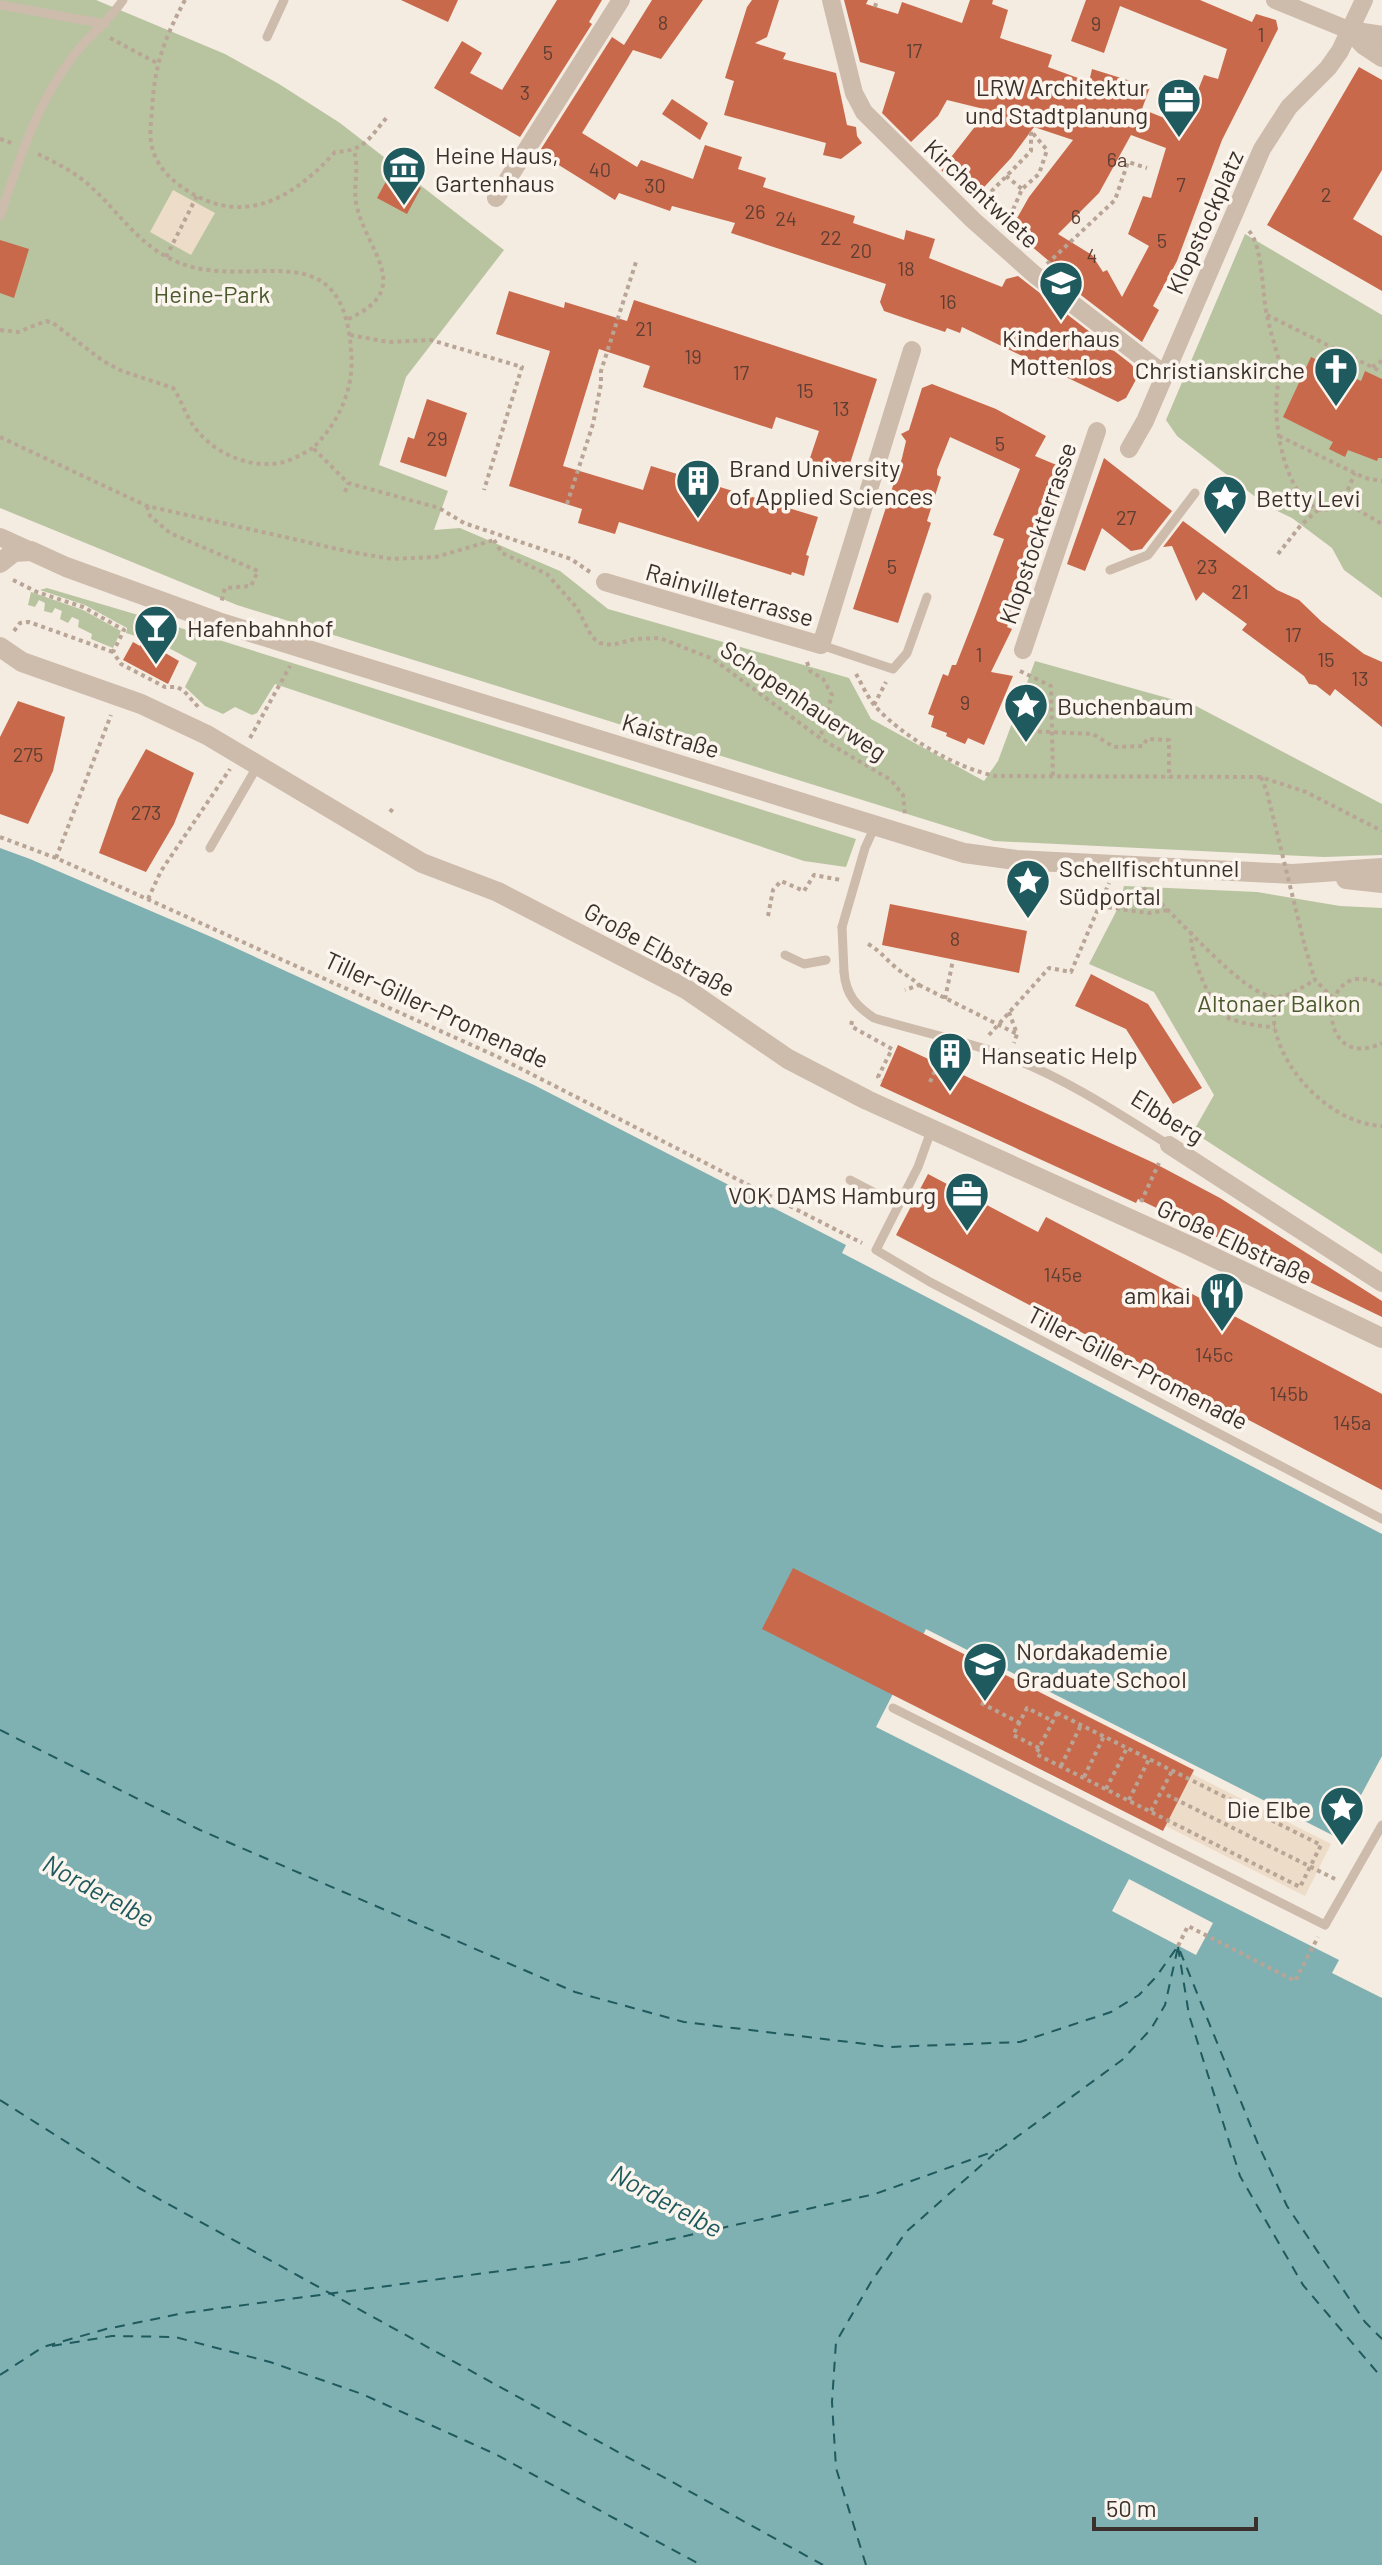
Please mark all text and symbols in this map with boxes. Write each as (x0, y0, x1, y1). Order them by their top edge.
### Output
house number: 8 (658, 10, 668, 34)
house number: 9 (1091, 11, 1101, 35)
house number: 1 (1258, 22, 1265, 46)
house number: 17 (906, 38, 923, 62)
house number: 5 (543, 40, 553, 64)
place label: LRW Architektur und Stadtplanung (965, 72, 1148, 129)
office icon: LRW Architektur und Stadtplanung (1155, 76, 1203, 139)
house number: 3 (520, 80, 530, 104)
street label: Kirchentwiete (919, 132, 1045, 254)
place label: Heine Haus, Gartenhaus (435, 140, 559, 197)
museum icon: Heine Haus, Gartenhaus (380, 144, 428, 207)
street label: Klopstockplatz (1159, 146, 1249, 298)
house number: 6a (1107, 147, 1127, 171)
house number: 40 (589, 157, 611, 181)
house number: 7 (1176, 172, 1186, 196)
house number: 30 (644, 173, 666, 197)
house number: 2 (1321, 182, 1331, 206)
house number: 26 (744, 199, 766, 223)
house number: 6 (1071, 204, 1081, 228)
house number: 24 (775, 206, 797, 230)
house number: 22 (820, 225, 842, 249)
house number: 5 (1157, 228, 1167, 252)
house number: 20 (850, 238, 872, 262)
house number: 4 (1086, 243, 1098, 267)
house number: 18 (897, 256, 915, 280)
school or university icon: Kinderhaus Mottenlos (1037, 259, 1085, 322)
park label: Heine-Park (154, 279, 270, 308)
house number: 16 (939, 289, 957, 313)
house number: 21 (635, 316, 653, 340)
place label: Kinderhaus Mottenlos (1002, 323, 1120, 380)
house number: 19 (684, 344, 702, 368)
church icon: Christianskirche (1312, 345, 1360, 408)
place label: Christianskirche (1135, 355, 1305, 384)
house number: 17 (733, 360, 750, 384)
house number: 15 (796, 378, 814, 402)
house number: 13 (832, 396, 850, 420)
house number: 29 (426, 426, 448, 450)
house number: 5 (995, 431, 1005, 455)
street label: Klopstockterrasse (992, 438, 1082, 628)
place label: Brand University of Applied Sciences (729, 453, 933, 510)
building icon: Brand University of Applied Sciences (674, 457, 722, 520)
place icon: Betty Levi (1201, 473, 1249, 536)
place label: Betty Levi (1256, 483, 1361, 512)
house number: 27 (1116, 505, 1137, 529)
house number: 5 (887, 554, 897, 578)
house number: 23 (1197, 554, 1217, 578)
street label: Rainvilleterrasse (643, 556, 817, 632)
house number: 21 (1231, 579, 1249, 603)
bar icon: Hafenbahnhof (132, 603, 180, 666)
place label: Hafenbahnhof (187, 613, 333, 642)
house number: 17 (1285, 622, 1302, 646)
street label: Schopenhauerweg (716, 634, 892, 766)
house number: 1 (976, 642, 983, 666)
house number: 15 (1317, 647, 1335, 671)
house number: 13 (1351, 666, 1369, 690)
place icon: Buchenbaum (1002, 681, 1050, 744)
house number: 9 (960, 690, 970, 714)
place label: Buchenbaum (1057, 691, 1194, 720)
street label: Kaistraße (619, 706, 723, 764)
house number: 275 (13, 742, 43, 766)
house number: 273 (131, 800, 161, 824)
place label: Schellfischtunnel Südportal (1059, 853, 1239, 910)
place icon: Schellfischtunnel Südportal (1004, 857, 1052, 920)
street label: Große Elbstraße (580, 896, 740, 1002)
house number: 8 (950, 926, 960, 950)
street label: Tiller-Giller-Promenade (321, 944, 553, 1074)
park label: Altonaer Balkon (1197, 988, 1361, 1017)
building icon: Hanseatic Help (926, 1030, 974, 1093)
place label: Hanseatic Help (981, 1040, 1138, 1069)
street label: Elbberg (1126, 1082, 1210, 1150)
office icon: VOK DAMS Hamburg (943, 1170, 991, 1233)
place label: VOK DAMS Hamburg (728, 1180, 936, 1209)
street label: Große Elbstraße (1153, 1192, 1317, 1290)
house number: 145e (1044, 1262, 1082, 1286)
restaurant icon: am kai (1198, 1270, 1246, 1333)
place label: am kai (1124, 1280, 1191, 1309)
street label: Tiller-Giller-Promenade (1023, 1299, 1253, 1435)
house number: 145c (1195, 1342, 1233, 1366)
house number: 145b (1269, 1381, 1309, 1405)
house number: 145a (1333, 1410, 1371, 1434)
place label: Nordakademie Graduate School (1016, 1636, 1187, 1693)
school or university icon: Nordakademie Graduate School (961, 1640, 1009, 1703)
place icon: Die Elbe (1318, 1784, 1366, 1847)
place label: Die Elbe (1227, 1794, 1311, 1823)
water label: Norderelbe (38, 1847, 160, 1933)
water label: Norderelbe (606, 2157, 728, 2243)
scale bar (1094, 2481, 1256, 2531)
text: 50 m (1106, 2493, 1157, 2522)

